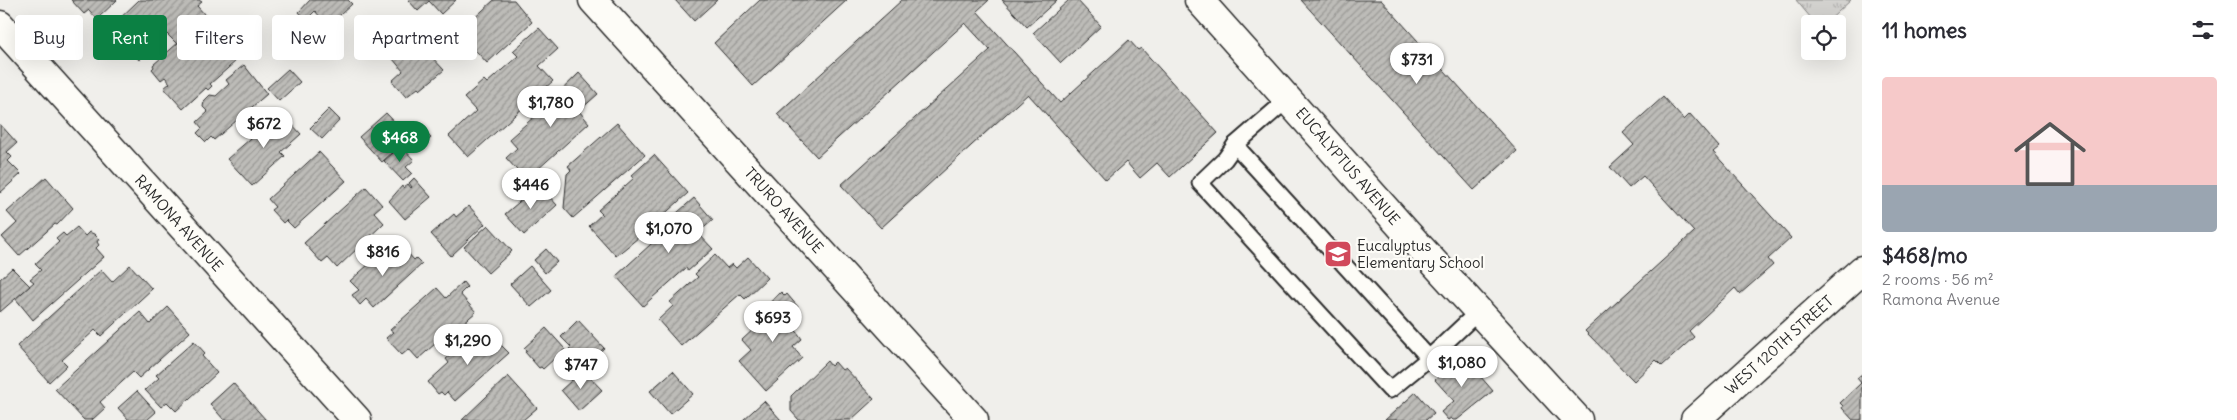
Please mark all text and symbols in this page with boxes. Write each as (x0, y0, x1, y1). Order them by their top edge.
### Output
chip: Buy (15, 15, 83, 60)
chip: Rent (93, 15, 167, 60)
chip: Filters (177, 15, 262, 60)
chip: New (272, 15, 344, 60)
chip: Apartment (354, 15, 477, 60)
map controls (1801, 15, 1846, 60)
button: locate (1801, 15, 1846, 60)
icon: filters (2189, 16, 2217, 44)
text: 11 homes (1882, 17, 1967, 44)
pin: $731 (1387, 42, 1447, 85)
text: $731 (1401, 49, 1433, 69)
pin: $1,780 (510, 86, 592, 128)
text: $1,780 (528, 92, 574, 112)
street label: EUCALYPTUS AVENUE (1292, 103, 1404, 229)
pin: $672 (234, 106, 294, 149)
icon: home (2005, 109, 2095, 199)
text: $672 (247, 113, 281, 133)
pin: $468 (370, 120, 430, 163)
text: $468 (382, 127, 418, 147)
street label: TRURO AVENUE (740, 163, 828, 257)
pin: $446 (501, 168, 561, 210)
street label: RAMONA AVENUE (131, 171, 227, 275)
text: $446 (513, 174, 549, 194)
pin: $1,070 (628, 212, 710, 254)
text: $1,070 (646, 218, 692, 238)
pin: $816 (353, 234, 413, 277)
place label: Eucalyptus Elementary School (1357, 236, 1484, 272)
school or university icon: Eucalyptus Elementary School (1323, 239, 1353, 269)
text: $816 (366, 241, 400, 261)
text: $468/mo (1882, 242, 1968, 269)
text: 2 rooms · 56 m² (1882, 269, 1994, 289)
text: Ramona Avenue (1882, 289, 2000, 309)
street label: WEST 120TH STREET (1721, 291, 1837, 399)
pin: $693 (743, 300, 803, 343)
text: $693 (755, 307, 791, 327)
pin: $1,290 (427, 324, 509, 366)
text: $1,290 (445, 330, 491, 350)
pin: $1,080 (1421, 346, 1503, 388)
pin: $747 (551, 348, 611, 390)
text: $1,080 (1438, 352, 1486, 372)
text: $747 (564, 354, 598, 374)

